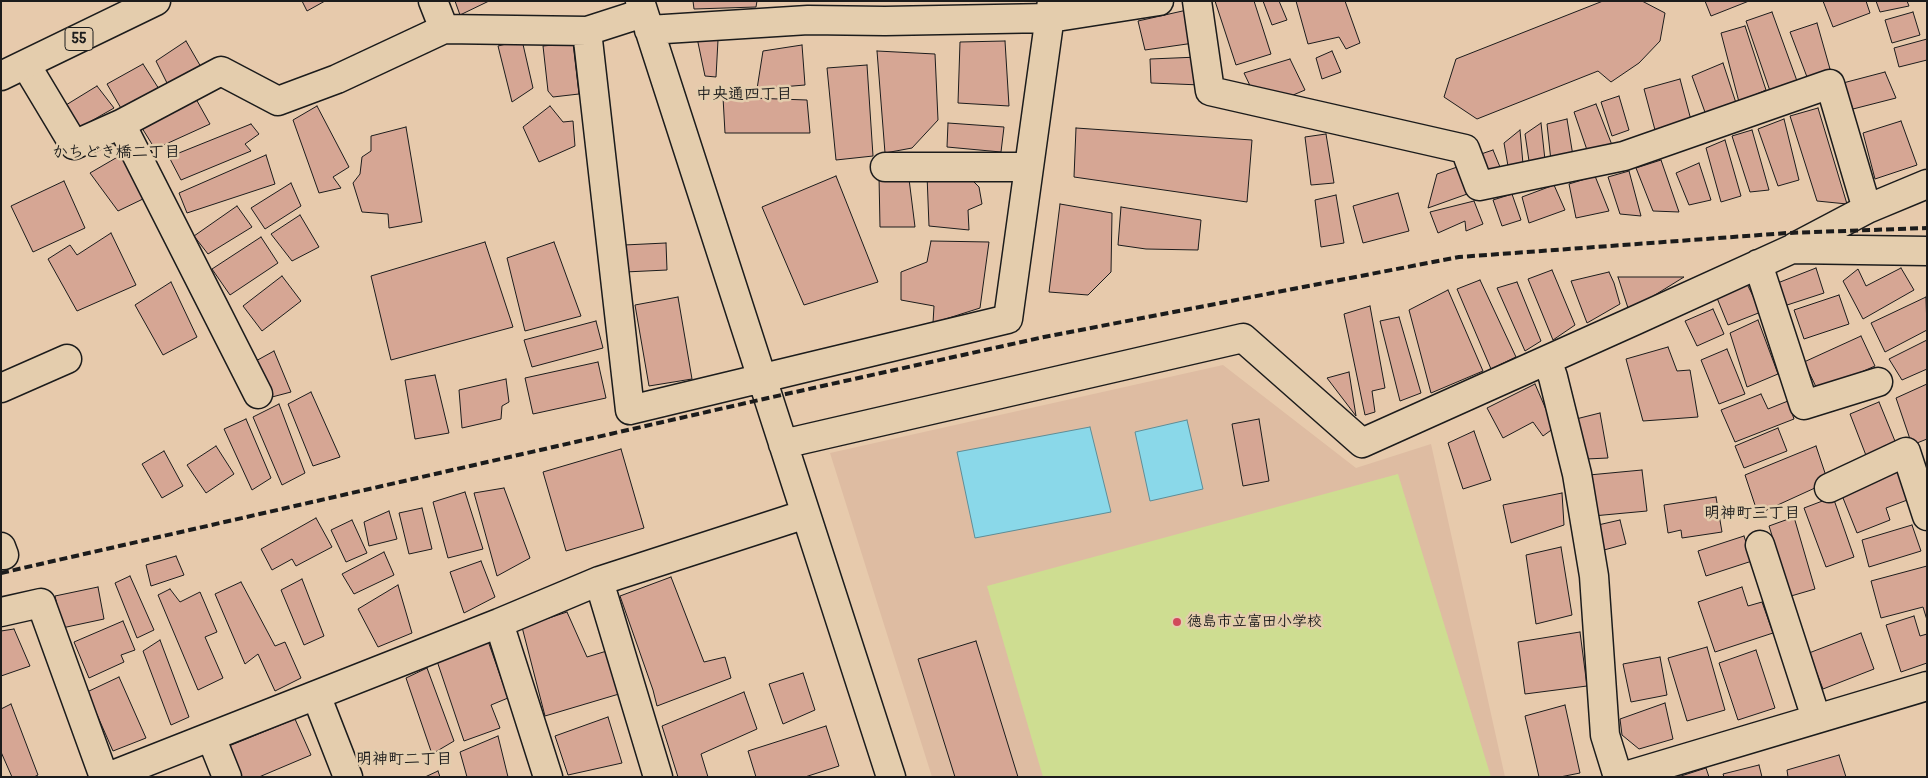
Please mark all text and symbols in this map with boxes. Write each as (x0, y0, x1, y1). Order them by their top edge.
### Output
road number: 55 (65, 28, 93, 50)
district label: 中央通四丁目 (696, 85, 792, 105)
district label: かちどき橋二丁目 (52, 143, 180, 163)
district label: 明神町三丁目 (1704, 504, 1800, 524)
place label: 徳島市立富田小学校 (1187, 613, 1322, 631)
marker: 徳島市立富田小学校 (1171, 616, 1183, 628)
district label: 明神町二丁目 (356, 750, 452, 770)

